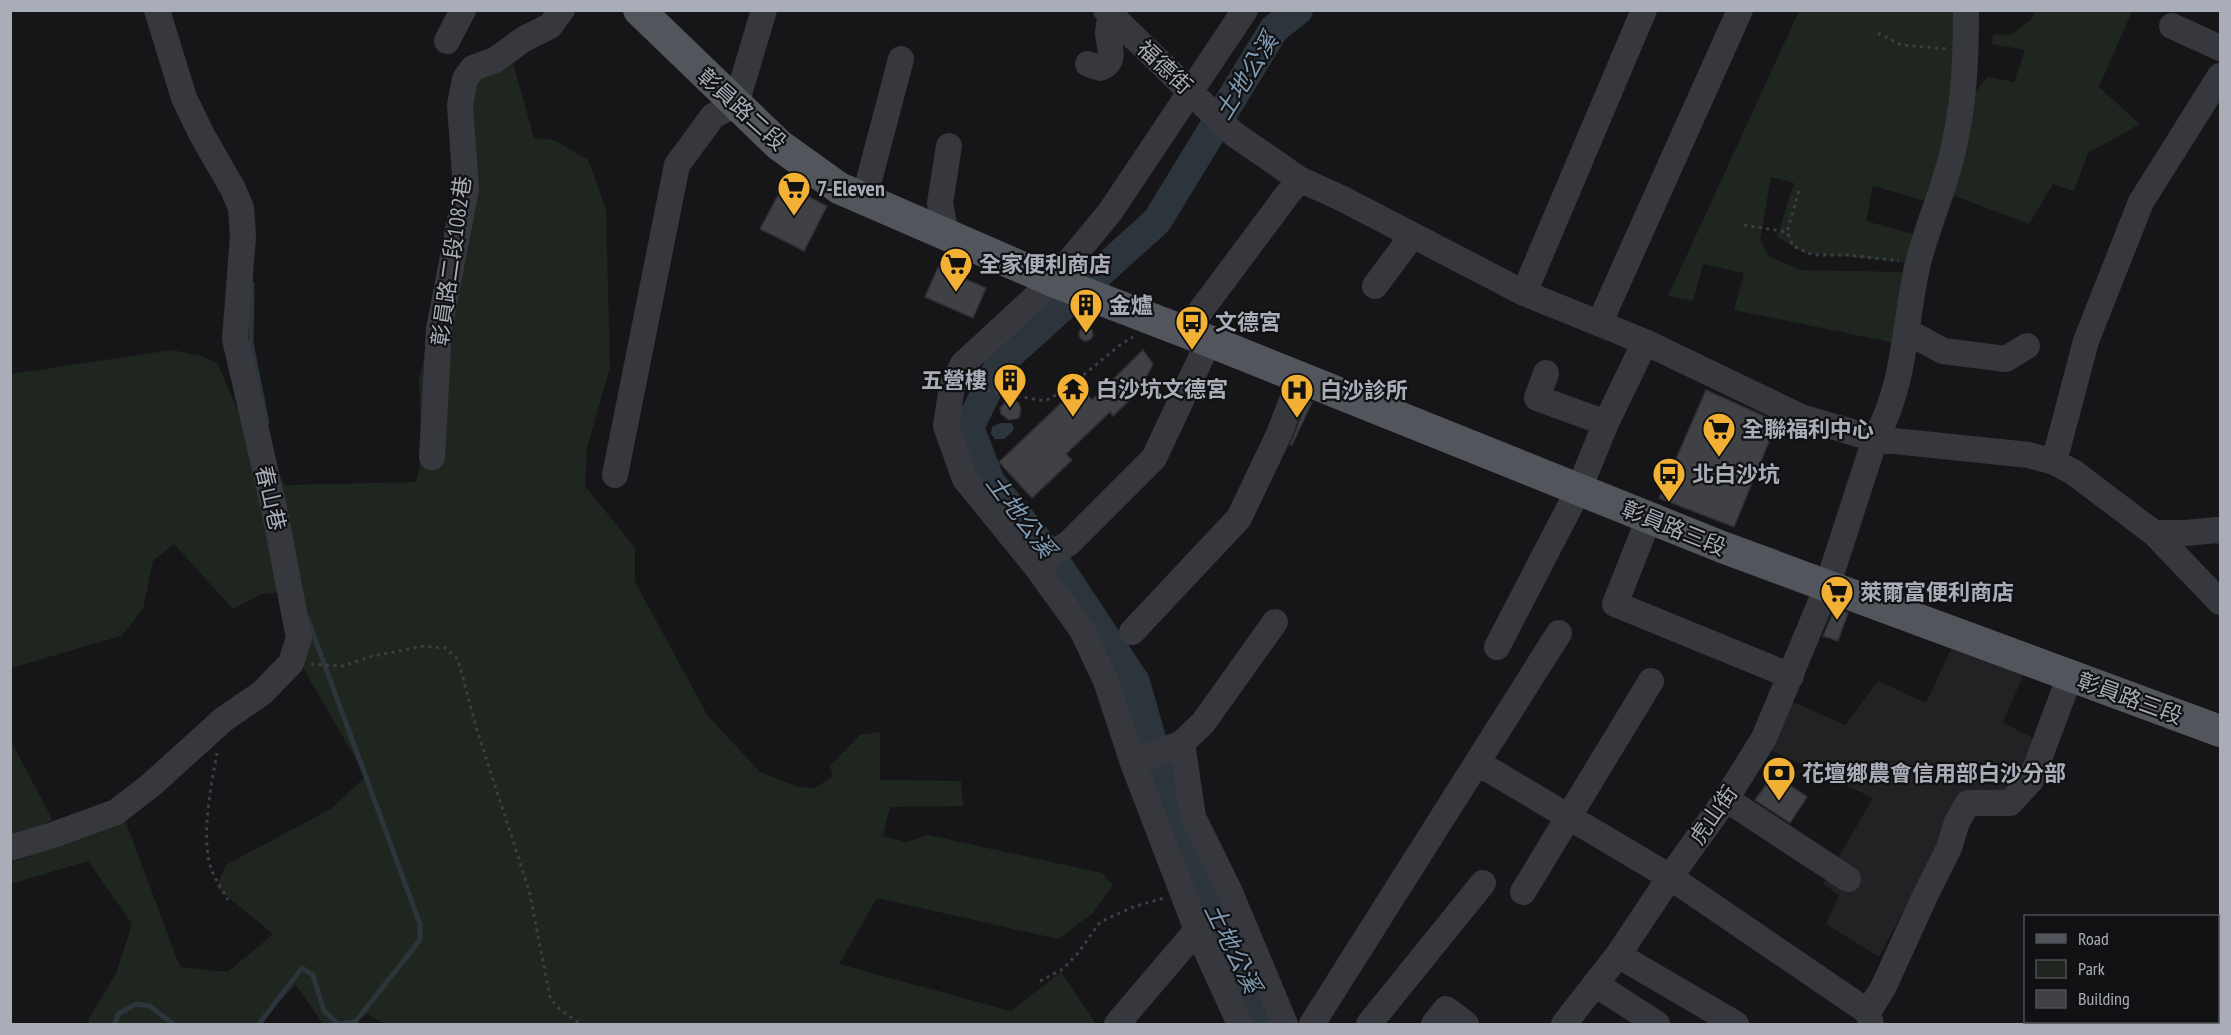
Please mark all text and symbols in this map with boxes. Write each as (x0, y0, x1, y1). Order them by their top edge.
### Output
water label: 土地公溪 (1207, 25, 1286, 125)
street label: 福德街 (1131, 34, 1199, 100)
street label: 彰員路二段 (692, 62, 792, 156)
supermarket icon: 7-Eleven (776, 170, 812, 217)
street label: 彰員路二段1082巷 (425, 174, 477, 348)
place label: 7-Eleven (817, 174, 885, 202)
supermarket icon: 全家便利商店 (938, 246, 974, 293)
place label: 全家便利商店 (979, 250, 1111, 278)
building icon: 金爐 (1068, 287, 1104, 334)
place label: 金爐 (1109, 291, 1153, 319)
bus stop icon: 文德宮 (1174, 304, 1210, 351)
place label: 文德宮 (1215, 308, 1281, 336)
building icon: 五營樓 (992, 362, 1028, 409)
place label: 五營樓 (921, 366, 987, 394)
temple icon: 白沙坑文德宮 (1055, 371, 1091, 418)
hospital icon: 白沙診所 (1279, 372, 1315, 419)
place label: 白沙坑文德宮 (1096, 375, 1228, 403)
place label: 白沙診所 (1320, 376, 1408, 404)
supermarket icon: 全聯福利中心 (1701, 411, 1737, 458)
place label: 全聯福利中心 (1742, 415, 1874, 443)
bus stop icon: 北白沙坑 (1651, 456, 1687, 503)
place label: 北白沙坑 (1692, 460, 1780, 488)
street label: 春山巷 (250, 463, 292, 533)
water label: 土地公溪 (980, 468, 1064, 566)
street label: 彰員路三段 (1618, 494, 1730, 562)
supermarket icon: 萊爾富便利商店 (1819, 574, 1855, 621)
place label: 萊爾富便利商店 (1860, 578, 2014, 606)
street label: 彰員路三段 (2074, 666, 2186, 730)
bank icon: 花壇鄉農會信用部白沙分部 (1761, 755, 1797, 802)
place label: 花壇鄉農會信用部白沙分部 (1802, 759, 2066, 787)
street label: 虎山街 (1683, 780, 1743, 850)
water label: 土地公溪 (1198, 898, 1269, 1001)
legend (2024, 915, 2219, 1023)
text: Road (2078, 927, 2109, 950)
text: Park (2078, 957, 2105, 980)
text: Building (2078, 987, 2130, 1010)

